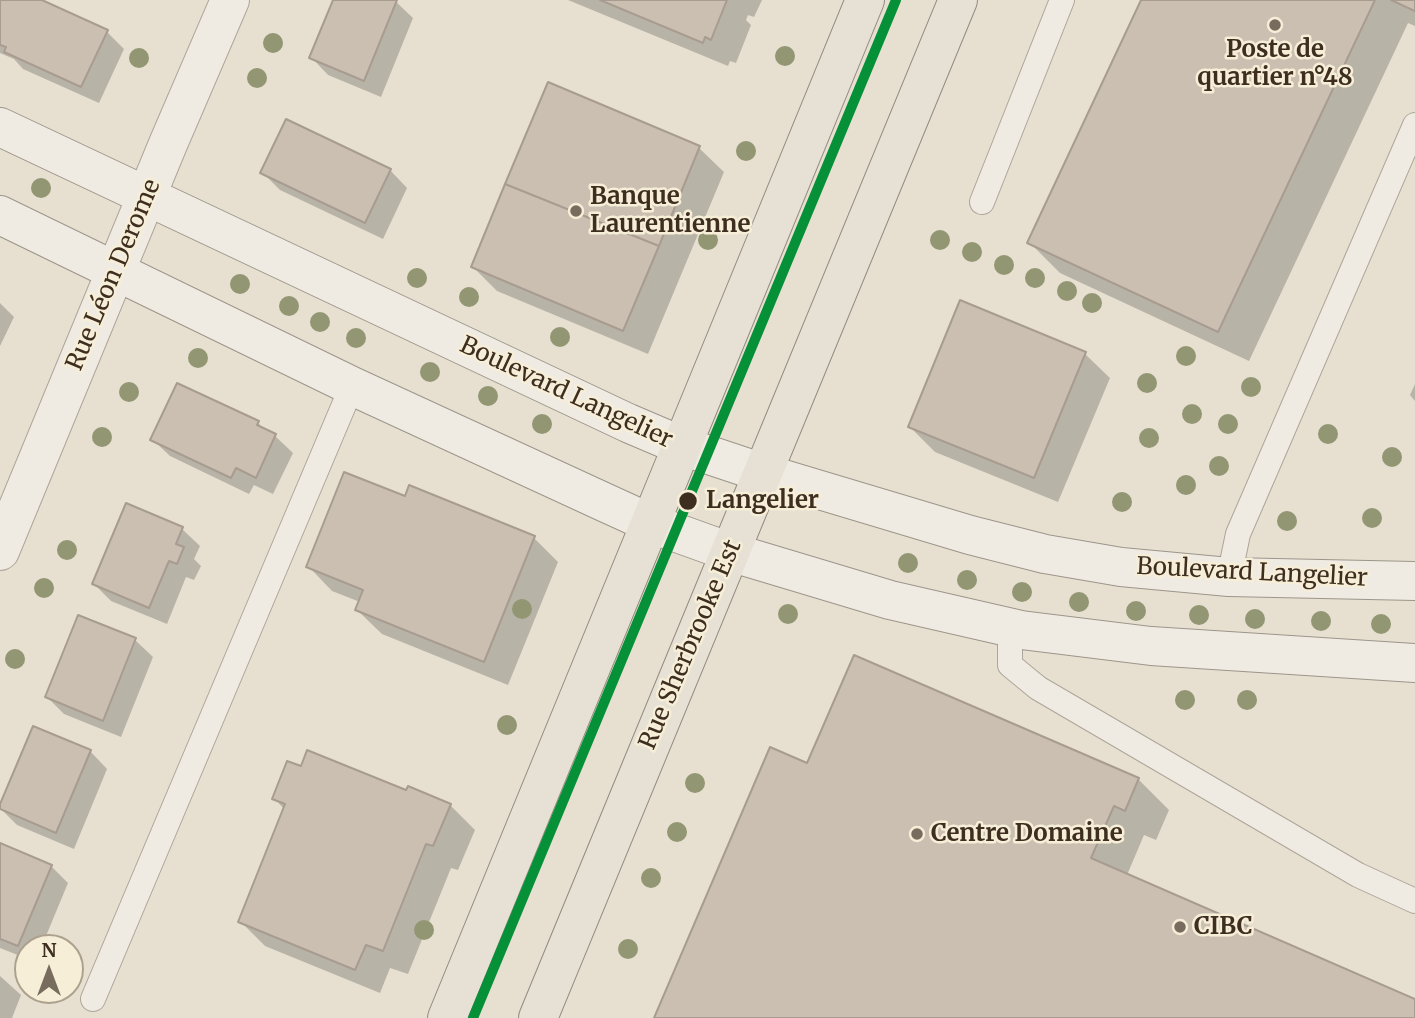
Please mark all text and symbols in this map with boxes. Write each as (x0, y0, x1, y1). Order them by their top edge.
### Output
marker: Poste de quartier n°48 (1267, 17, 1283, 33)
place label: Poste de quartier n°48 (1197, 36, 1353, 92)
street label: Rue Léon Derome (61, 175, 167, 375)
place label: Banque Laurentienne (590, 183, 750, 239)
marker: Banque Laurentienne (568, 203, 584, 219)
street label: Boulevard Langelier (455, 331, 677, 455)
place label: Langelier (706, 487, 819, 515)
marker: Langelier (677, 490, 699, 512)
street label: Rue Sherbrooke Est (634, 536, 748, 754)
street label: Boulevard Langelier (1136, 553, 1368, 593)
place label: Centre Domaine (931, 820, 1123, 848)
marker: Centre Domaine (909, 826, 925, 842)
place label: CIBC (1194, 913, 1253, 941)
marker: CIBC (1172, 919, 1188, 935)
north arrow (14, 934, 84, 1004)
text: N (41, 938, 57, 962)

